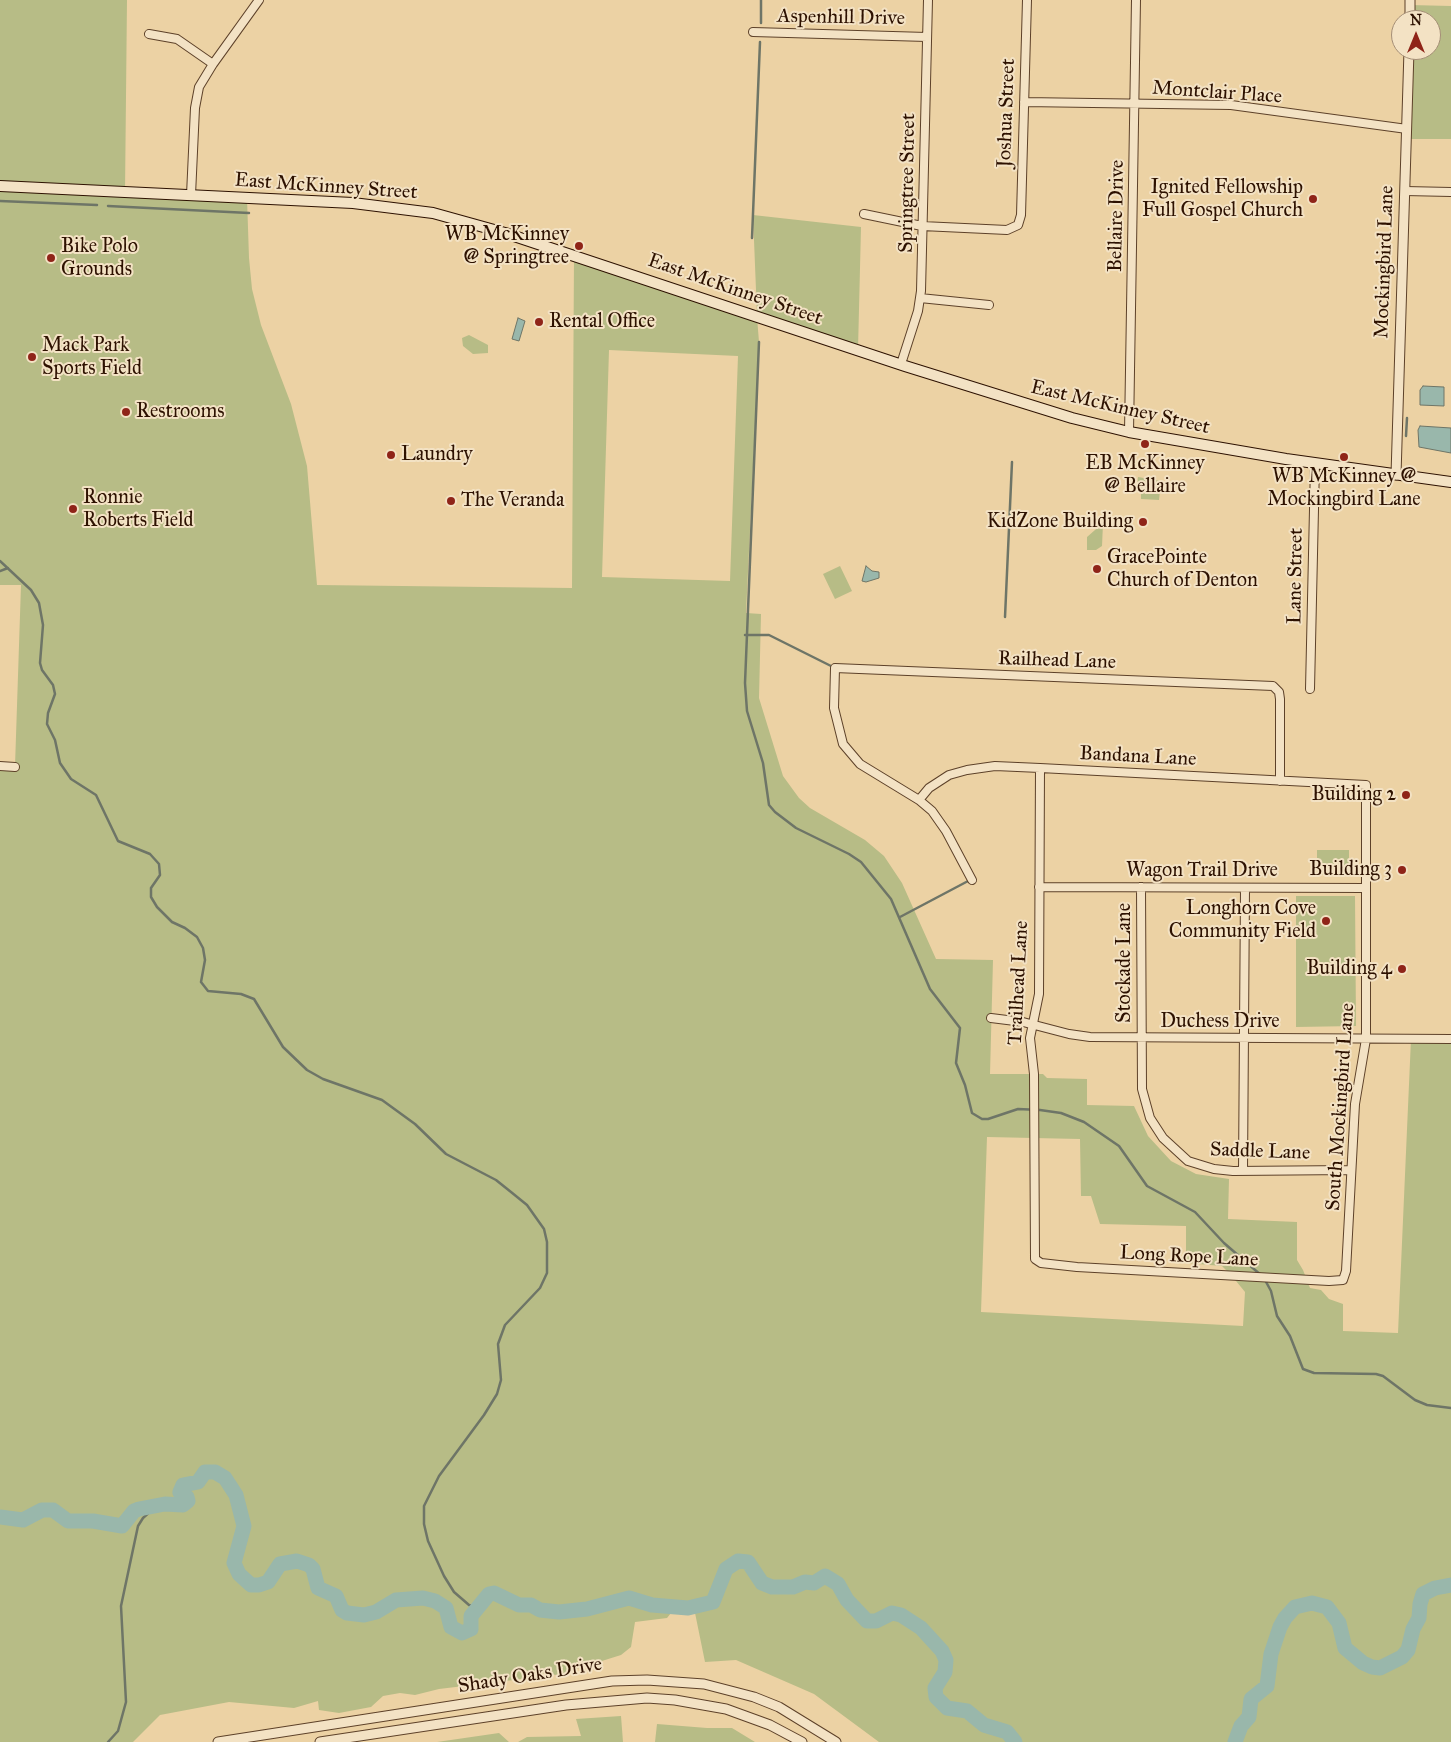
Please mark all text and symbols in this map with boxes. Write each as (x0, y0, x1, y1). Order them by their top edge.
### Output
street label: Aspenhill Drive (777, 5, 905, 31)
north arrow (1391, 10, 1441, 60)
text: N (1410, 12, 1422, 29)
street label: Joshua Street (993, 58, 1021, 168)
street label: Montclair Place (1151, 76, 1283, 110)
street label: Springtree Street (895, 113, 921, 253)
street label: Bellaire Drive (1104, 160, 1130, 272)
street label: East McKinney Street (234, 169, 418, 205)
place label: Ignited Fellowship Full Gospel Church (1142, 176, 1303, 223)
street label: Mockingbird Lane (1370, 185, 1400, 339)
marker: Ignited Fellowship Full Gospel Church (1307, 193, 1319, 205)
place label: WB McKinney @ Springtree (445, 223, 569, 270)
place label: Bike Polo Grounds (61, 235, 138, 282)
marker: WB McKinney @ Springtree (573, 240, 585, 252)
street label: East McKinney Street (645, 249, 825, 331)
marker: Bike Polo Grounds (45, 252, 57, 264)
place label: Rental Office (549, 310, 655, 334)
marker: Rental Office (533, 316, 545, 328)
place label: Mack Park Sports Field (42, 334, 142, 381)
marker: Mack Park Sports Field (26, 351, 38, 363)
street label: East McKinney Street (1028, 376, 1212, 440)
place label: Restrooms (136, 400, 225, 424)
marker: Restrooms (120, 406, 132, 418)
marker: EB McKinney @ Bellaire (1139, 438, 1151, 450)
place label: Laundry (401, 443, 473, 467)
marker: Laundry (385, 449, 397, 461)
marker: WB McKinney @ Mockingbird Lane (1338, 451, 1350, 463)
place label: EB McKinney @ Bellaire (1085, 452, 1205, 499)
place label: WB McKinney @ Mockingbird Lane (1267, 465, 1421, 512)
place label: Ronnie Roberts Field (83, 486, 194, 533)
place label: The Veranda (461, 489, 564, 513)
marker: The Veranda (445, 495, 457, 507)
marker: Ronnie Roberts Field (67, 503, 79, 515)
place label: KidZone Building (987, 510, 1133, 534)
marker: KidZone Building (1137, 516, 1149, 528)
street label: Lane Street (1283, 528, 1309, 624)
place label: GracePointe Church of Denton (1107, 546, 1258, 593)
marker: GracePointe Church of Denton (1091, 563, 1103, 575)
street label: Railhead Lane (998, 647, 1116, 675)
street label: Bandana Lane (1079, 742, 1197, 772)
place label: Building 2 (1311, 783, 1396, 807)
marker: Building 2 (1400, 789, 1412, 801)
place label: Building 3 (1309, 858, 1392, 882)
street label: Wagon Trail Drive (1126, 859, 1278, 883)
marker: Building 3 (1396, 864, 1408, 876)
place label: Longhorn Cove Community Field (1169, 897, 1316, 944)
street label: Stockade Lane (1113, 903, 1137, 1023)
marker: Longhorn Cove Community Field (1320, 915, 1332, 927)
street label: Trailhead Lane (1004, 920, 1034, 1046)
place label: Building 4 (1306, 957, 1392, 981)
marker: Building 4 (1396, 963, 1408, 975)
street label: South Mockingbird Lane (1322, 1002, 1360, 1212)
street label: Duchess Drive (1160, 1010, 1280, 1034)
street label: Saddle Lane (1209, 1138, 1311, 1166)
street label: Long Rope Lane (1119, 1241, 1259, 1273)
street label: Shady Oaks Drive (456, 1653, 604, 1699)

